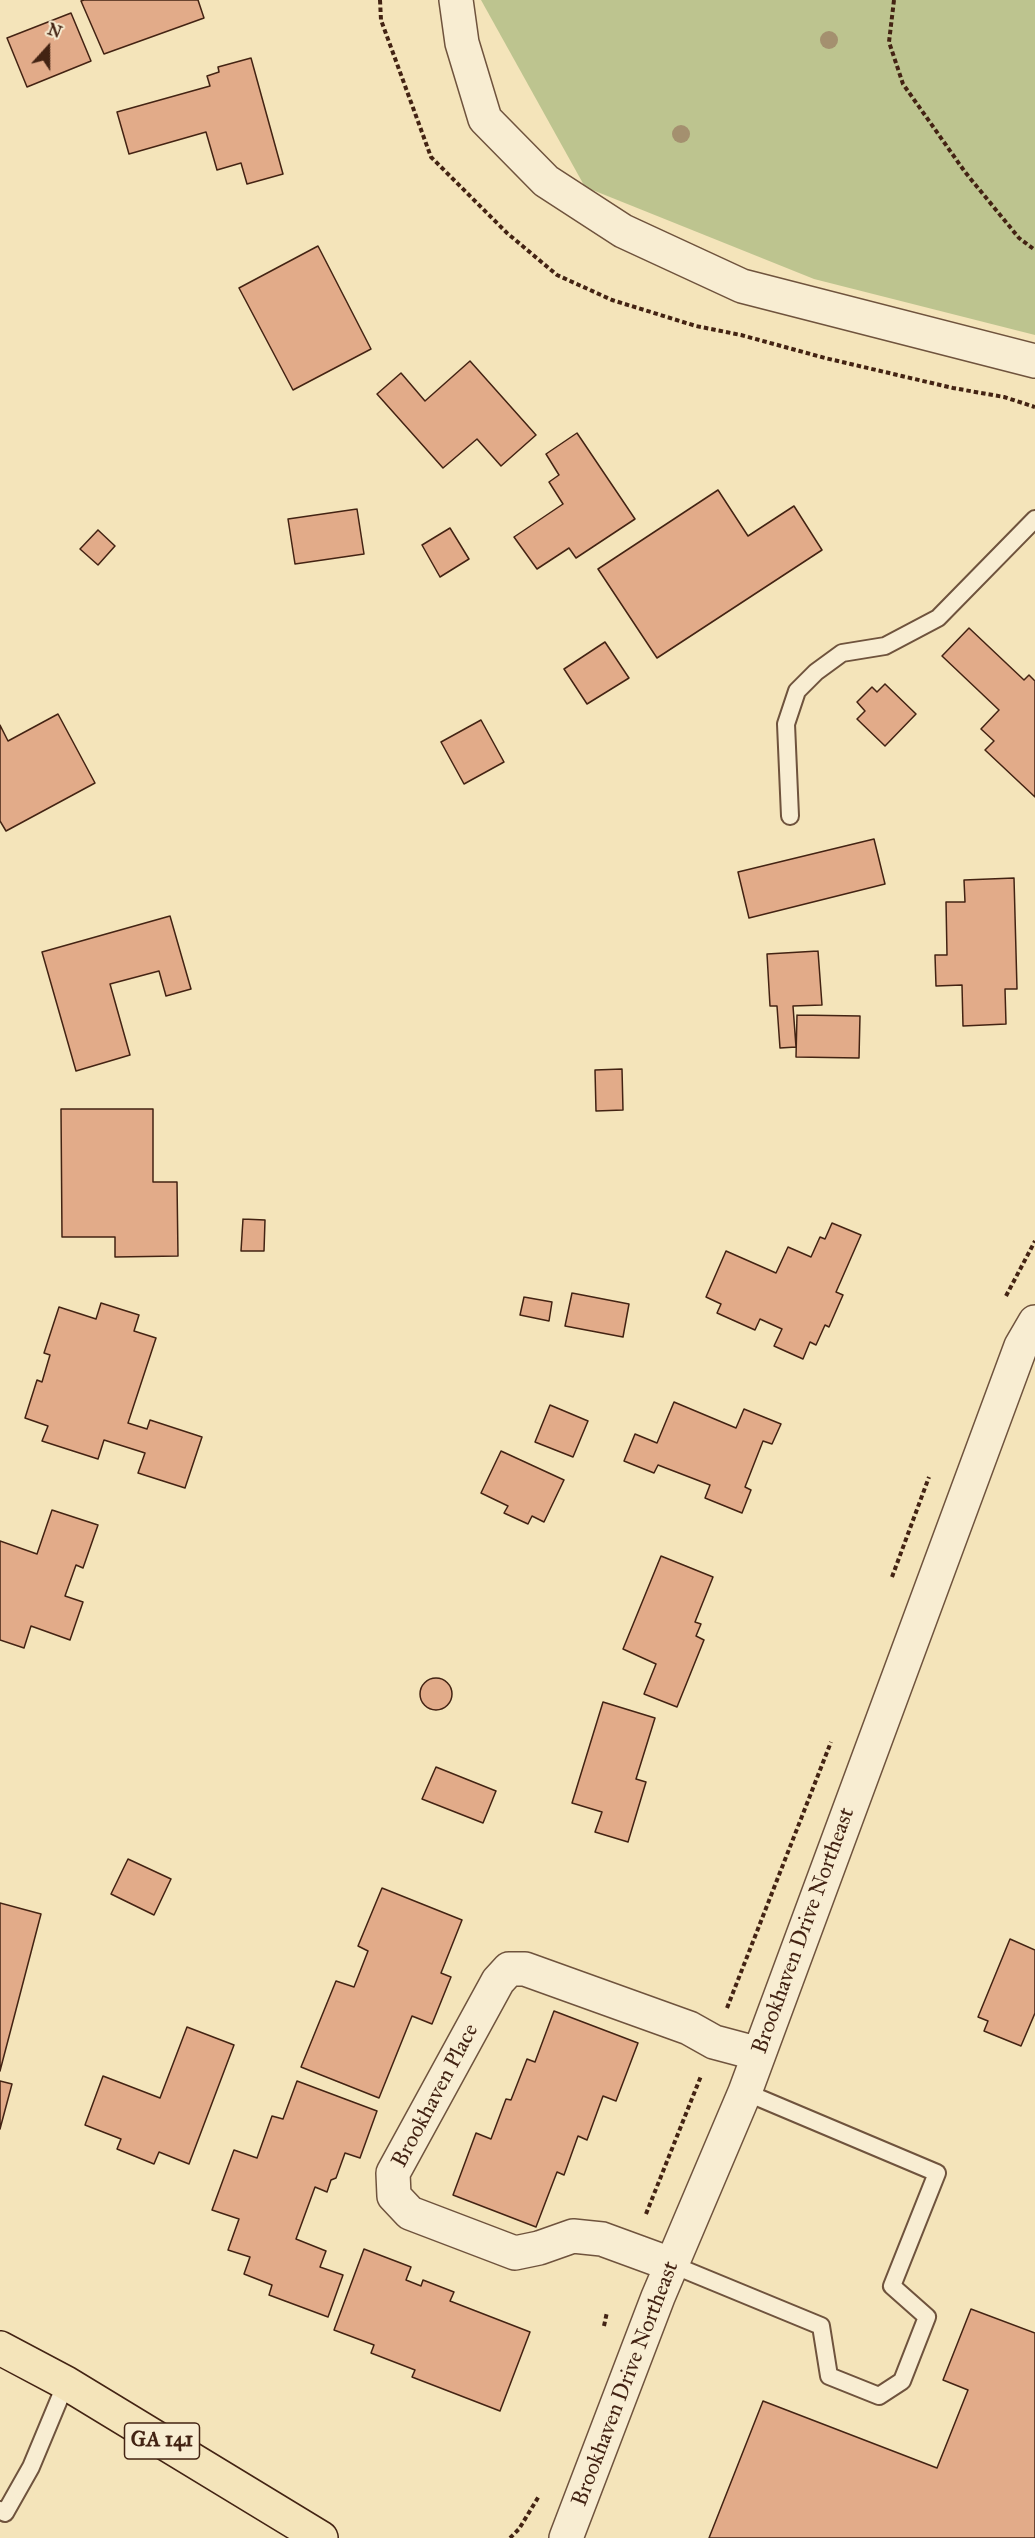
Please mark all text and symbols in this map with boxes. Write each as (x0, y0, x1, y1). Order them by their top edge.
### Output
north arrow (18, 18, 78, 78)
text: N (45, 19, 64, 42)
street label: Brookhaven Drive Northeast (747, 1804, 861, 2058)
street label: Brookhaven Place (387, 2020, 485, 2172)
street label: Brookhaven Drive Northeast (567, 2258, 685, 2510)
road number: GA 141 (124, 2423, 200, 2459)

